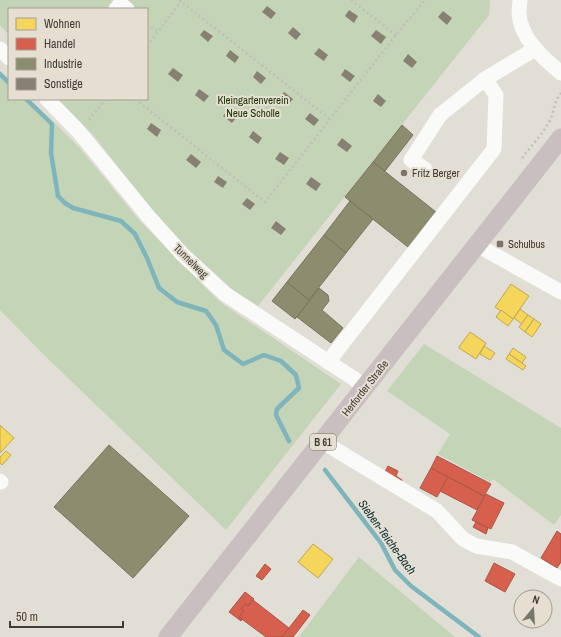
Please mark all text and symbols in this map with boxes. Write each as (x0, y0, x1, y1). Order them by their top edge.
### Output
legend (8, 8, 148, 100)
text: Wohnen (44, 16, 80, 32)
text: Handel (44, 36, 75, 52)
text: Industrie (44, 56, 82, 72)
text: Sonstige (44, 76, 83, 92)
park label: Kleingartenverein Neue Scholle (217, 93, 289, 120)
place label: Fritz Berger (412, 166, 460, 180)
marker: Fritz Berger (399, 168, 409, 178)
place label: Schulbus (508, 237, 546, 251)
marker: Schulbus (495, 239, 505, 249)
street label: Tunnelweg (171, 241, 211, 281)
street label: Herforder Straße (339, 357, 391, 419)
road number: B 61 (310, 434, 336, 450)
water label: Sieben-Teiche-Bach (354, 496, 420, 578)
north arrow (513, 589, 553, 629)
text: N (531, 592, 541, 607)
scale bar (10, 603, 123, 629)
text: 50 m (16, 609, 38, 625)

